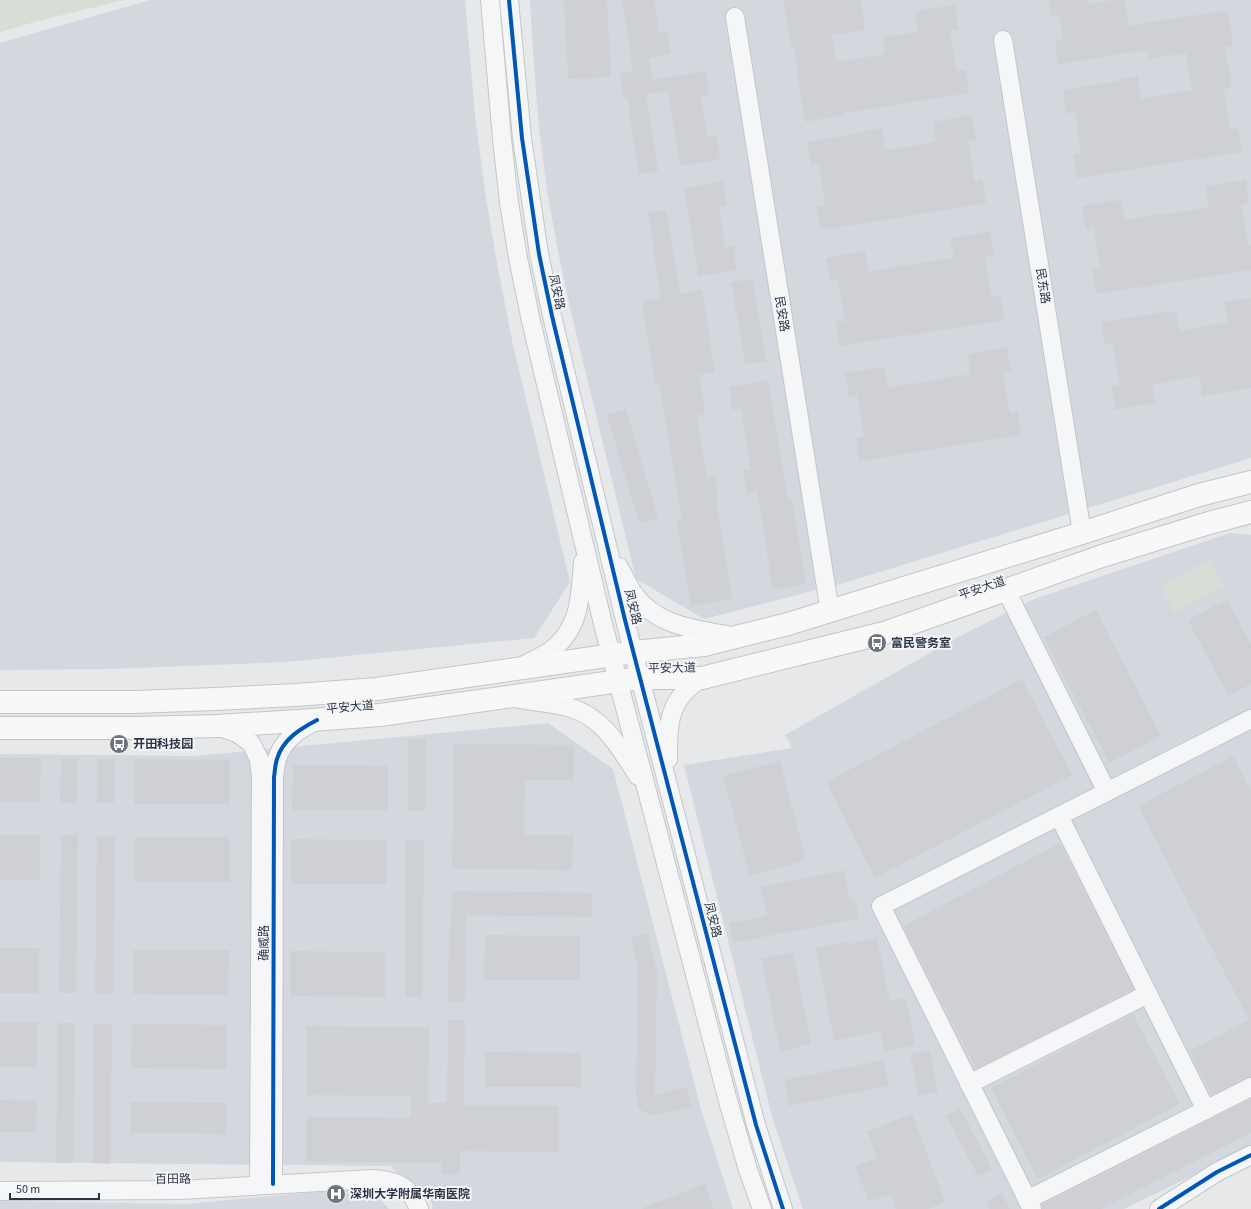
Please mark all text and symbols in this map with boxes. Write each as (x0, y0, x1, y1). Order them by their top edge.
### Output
street label: 民东路 (1031, 267, 1054, 305)
street label: 凤安路 (544, 273, 569, 311)
street label: 民安路 (770, 295, 793, 333)
street label: 平安大道 (957, 573, 1008, 604)
street label: 凤安路 (620, 588, 645, 627)
bus stop icon: 富民警务室 (866, 632, 888, 654)
place label: 富民警务室 (891, 635, 951, 652)
street label: 平安大道 (648, 660, 696, 677)
street label: 平安大道 (325, 697, 375, 718)
bus stop icon: 开田科技园 (108, 733, 130, 755)
place label: 开田科技园 (133, 736, 193, 753)
street label: 凤安路 (700, 901, 725, 940)
street label: 确威路 (256, 925, 273, 961)
street label: 百田路 (155, 1171, 191, 1188)
scale bar (10, 1175, 99, 1201)
text: 50 m (16, 1181, 40, 1198)
hospital icon: 深圳大学附属华南医院 (325, 1183, 347, 1205)
place label: 深圳大学附属华南医院 (350, 1186, 470, 1203)

